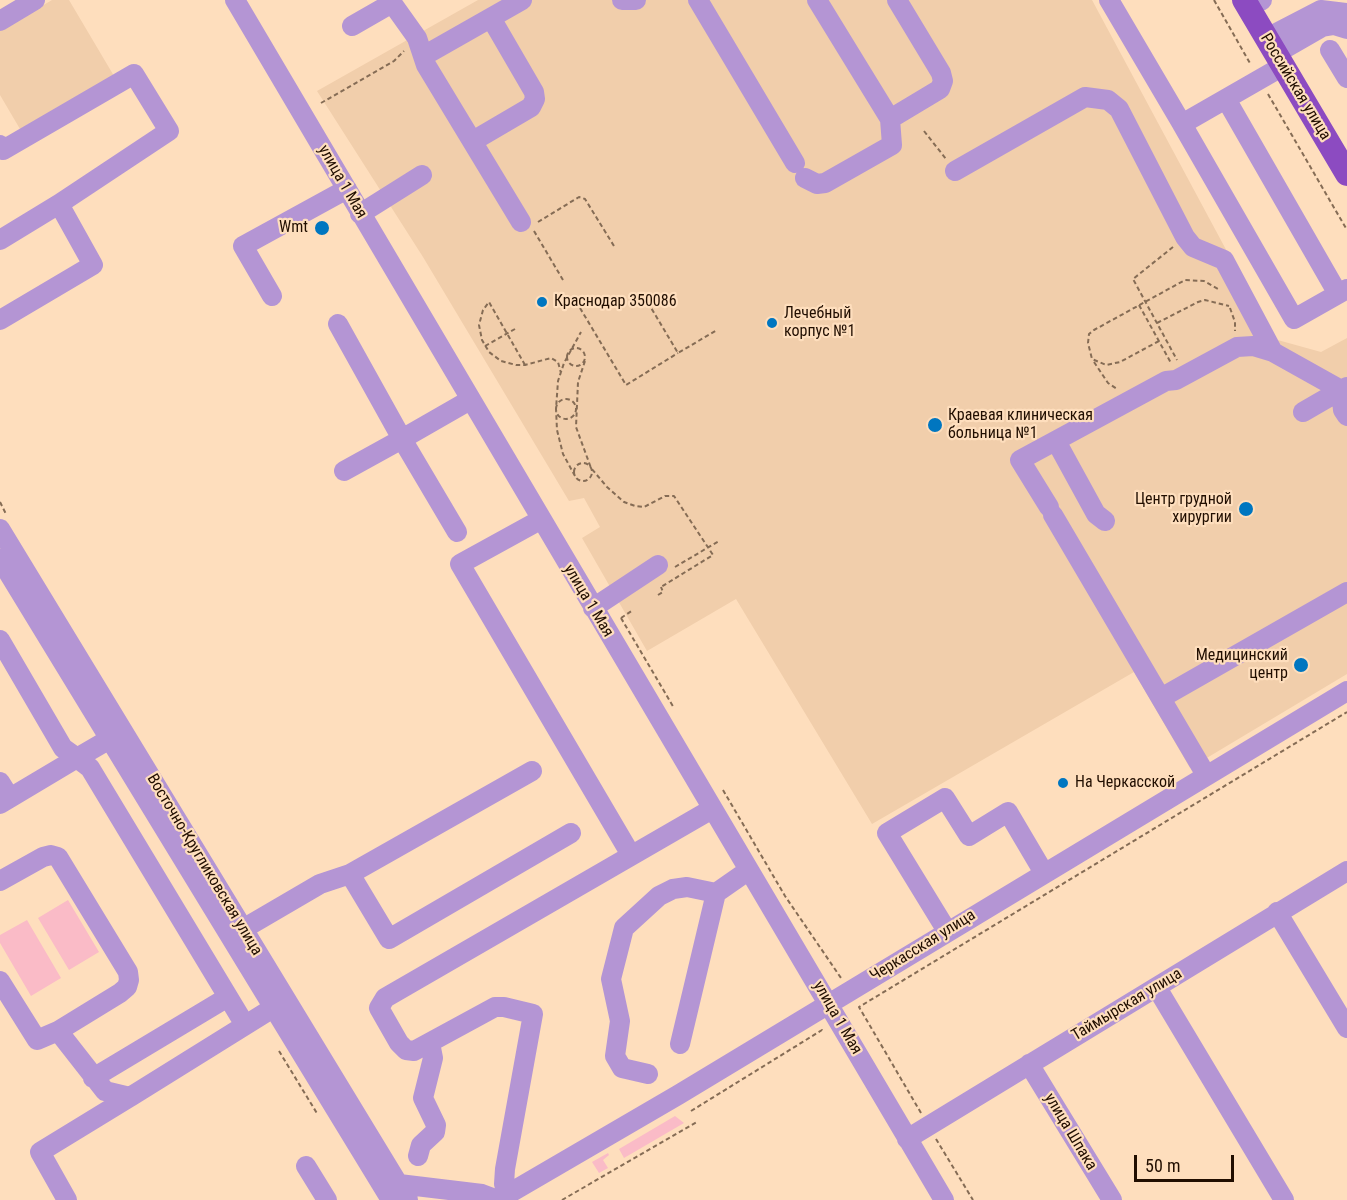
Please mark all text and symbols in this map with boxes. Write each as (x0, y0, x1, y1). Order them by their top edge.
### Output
street label: Российская улица (1256, 30, 1334, 144)
street label: улица 1 Мая (313, 142, 371, 222)
place label: Wmt (279, 218, 308, 238)
marker: Wmt (313, 219, 331, 237)
place label: Краснодар 350086 (554, 292, 677, 312)
marker: Краснодар 350086 (535, 295, 549, 309)
place label: Лечебный корпус №1 (784, 304, 855, 342)
marker: Лечебный корпус №1 (765, 316, 779, 330)
place label: Краевая клиническая больница №1 (948, 406, 1093, 444)
marker: Краевая клиническая больница №1 (926, 416, 944, 434)
place label: Центр грудной хирургии (1135, 490, 1232, 528)
marker: Центр грудной хирургии (1237, 500, 1255, 518)
street label: улица 1 Мая (559, 561, 617, 641)
place label: Медицинский центр (1196, 646, 1288, 684)
marker: Медицинский центр (1292, 656, 1310, 674)
street label: Восточно-Кругликовская улица (142, 771, 266, 959)
place label: На Черкасской (1075, 773, 1175, 793)
marker: На Черкасской (1056, 776, 1070, 790)
street label: Черкасская улица (867, 906, 979, 986)
street label: Таймырская улица (1068, 965, 1186, 1045)
street label: улица 1 Мая (808, 978, 866, 1058)
street label: улица Шпака (1039, 1090, 1101, 1174)
scale bar (1137, 1143, 1238, 1181)
text: 50 m (1145, 1155, 1180, 1176)

